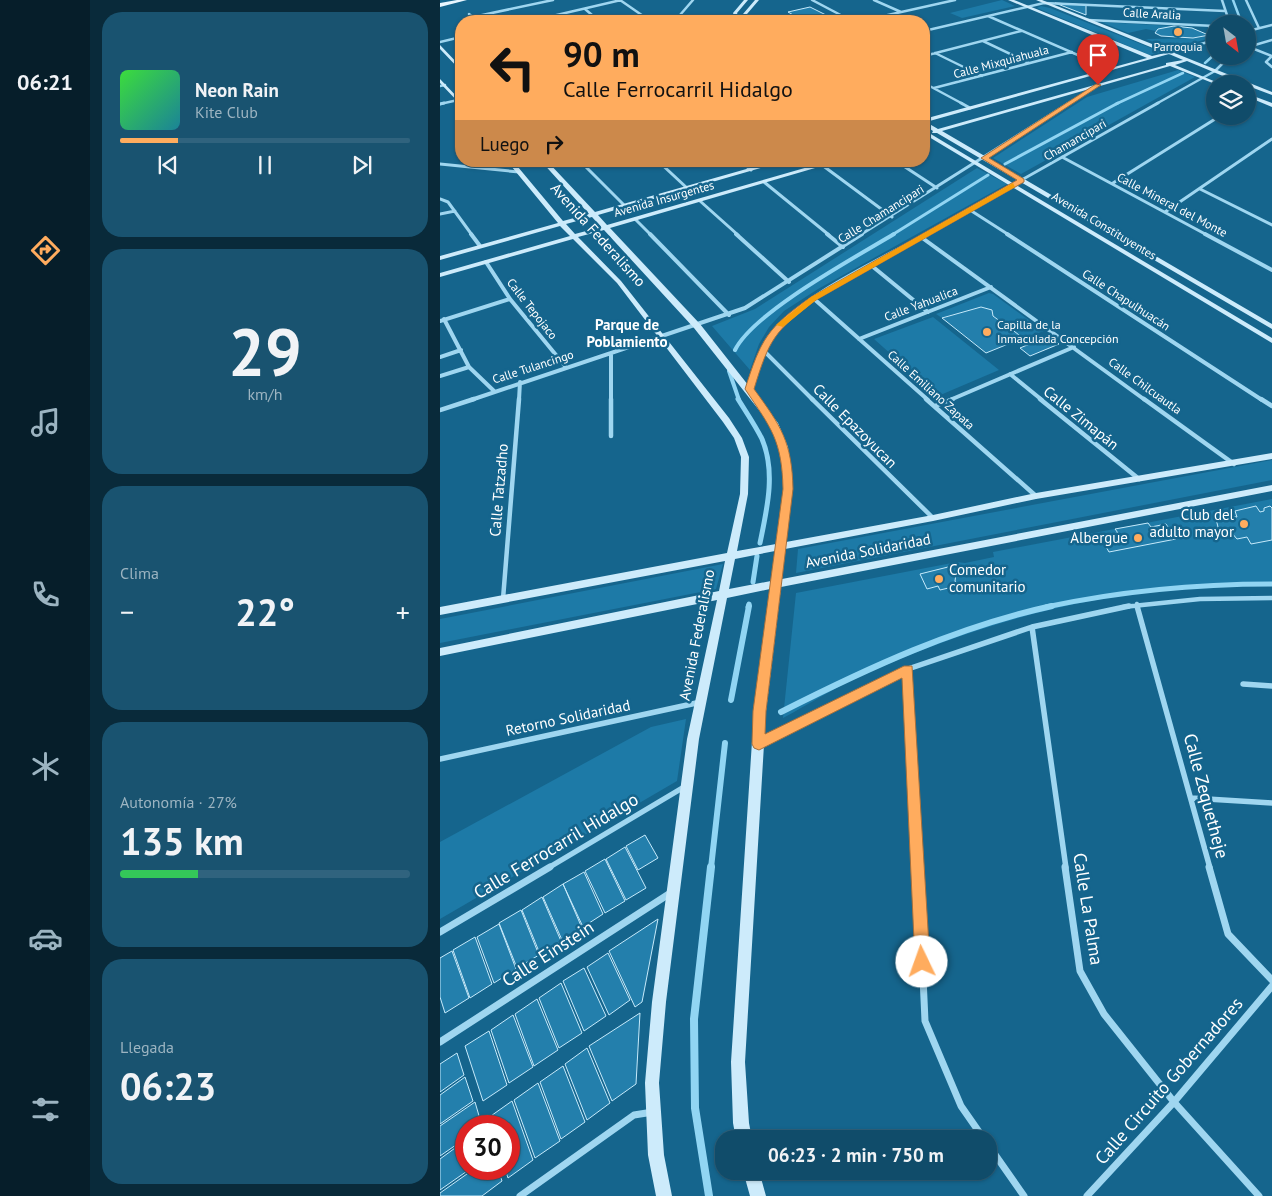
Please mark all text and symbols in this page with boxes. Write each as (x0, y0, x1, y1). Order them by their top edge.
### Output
street label: Calle Aralia (1123, 4, 1182, 23)
north arrow (1206, 15, 1256, 65)
map controls (1206, 15, 1256, 125)
marker: Parroquia (1172, 26, 1184, 38)
text: 90 m (563, 31, 640, 77)
pin (1077, 34, 1119, 85)
icon: left (480, 35, 545, 100)
place label: Parroquia (1154, 39, 1202, 54)
icon: arrive (1084, 41, 1112, 69)
street label: Calle Mixquiahuala (952, 42, 1050, 81)
text: 06:21 (17, 68, 73, 96)
text: Calle Ferrocarril Hidalgo (563, 75, 793, 103)
button: layers (1206, 75, 1256, 125)
text: Neon Rain (195, 78, 279, 102)
text: Kite Club (195, 102, 258, 122)
street label: Chamancipari (1041, 116, 1109, 164)
icon: right (540, 130, 568, 158)
text: Luego (480, 132, 530, 156)
icon: previous (154, 151, 182, 179)
icon: pause (251, 151, 279, 179)
icon: next (348, 151, 376, 179)
street label: Calle Mineral del Monte (1115, 169, 1230, 240)
street label: Avenida Insurgentes (612, 177, 716, 220)
street label: Avenida Federalismo (547, 179, 650, 291)
street label: Calle Chamancipari (835, 181, 927, 246)
street label: Avenida Constituyentes (1049, 188, 1159, 263)
icon: directions (28, 233, 63, 268)
street label: Calle Chapulhuacán (1080, 266, 1173, 334)
street label: Calle Tepojaco (504, 275, 561, 342)
street label: Calle Yahualica (882, 283, 960, 324)
text: 29 (228, 309, 302, 393)
district label: Parque de Poblamiento (586, 315, 668, 351)
place label: Capilla de la Inmaculada Concepción (997, 317, 1118, 346)
marker: Capilla de la Inmaculada Concepción (981, 326, 993, 338)
street label: Calle Tulancingo (490, 346, 575, 387)
street label: Calle Emiliano Zapata (885, 347, 978, 433)
street label: Calle Chilcuautla (1106, 354, 1185, 417)
street label: Calle Epazoyucan (809, 379, 902, 472)
street label: Calle Zimapán (1040, 381, 1123, 454)
text: km/h (247, 384, 283, 404)
icon: music (28, 405, 63, 440)
street label: Calle Tatzadho (485, 443, 512, 537)
place label: Club del adulto mayor (1149, 505, 1235, 541)
marker: Club del adulto mayor (1238, 518, 1250, 530)
place label: Albergue (1070, 528, 1128, 547)
street label: Avenida Solidaridad (804, 529, 932, 572)
marker: Albergue (1132, 532, 1144, 544)
place label: Comedor comunitario (949, 560, 1026, 596)
text: Clima (120, 563, 159, 583)
street label: Avenida Federalismo (674, 568, 719, 702)
marker: Comedor comunitario (933, 573, 945, 585)
icon: phone (28, 577, 63, 612)
text: 22° (235, 587, 295, 636)
text: − (120, 593, 134, 630)
text: + (396, 593, 410, 630)
street label: Retorno Solidaridad (504, 695, 632, 740)
street label: Calle Zequetheje (1179, 731, 1234, 861)
icon: climate (28, 749, 63, 784)
street label: Calle Ferrocarril Hidalgo (469, 787, 642, 904)
text: Autonomía · 27% (120, 792, 237, 812)
text: 135 km (120, 816, 244, 865)
street label: Calle La Palma (1068, 851, 1109, 967)
street label: Calle Einstein (497, 915, 598, 992)
icon: car (28, 921, 63, 956)
position arrow (895, 935, 947, 987)
street label: Calle Circuito Gobernadores (1090, 992, 1248, 1169)
text: Llegada (120, 1037, 174, 1057)
text: 06:23 (120, 1061, 216, 1110)
icon: filters (28, 1092, 63, 1127)
speed limit sign: 30 (455, 1115, 520, 1180)
text: 06:23 · 2 min · 750 m (768, 1143, 944, 1167)

